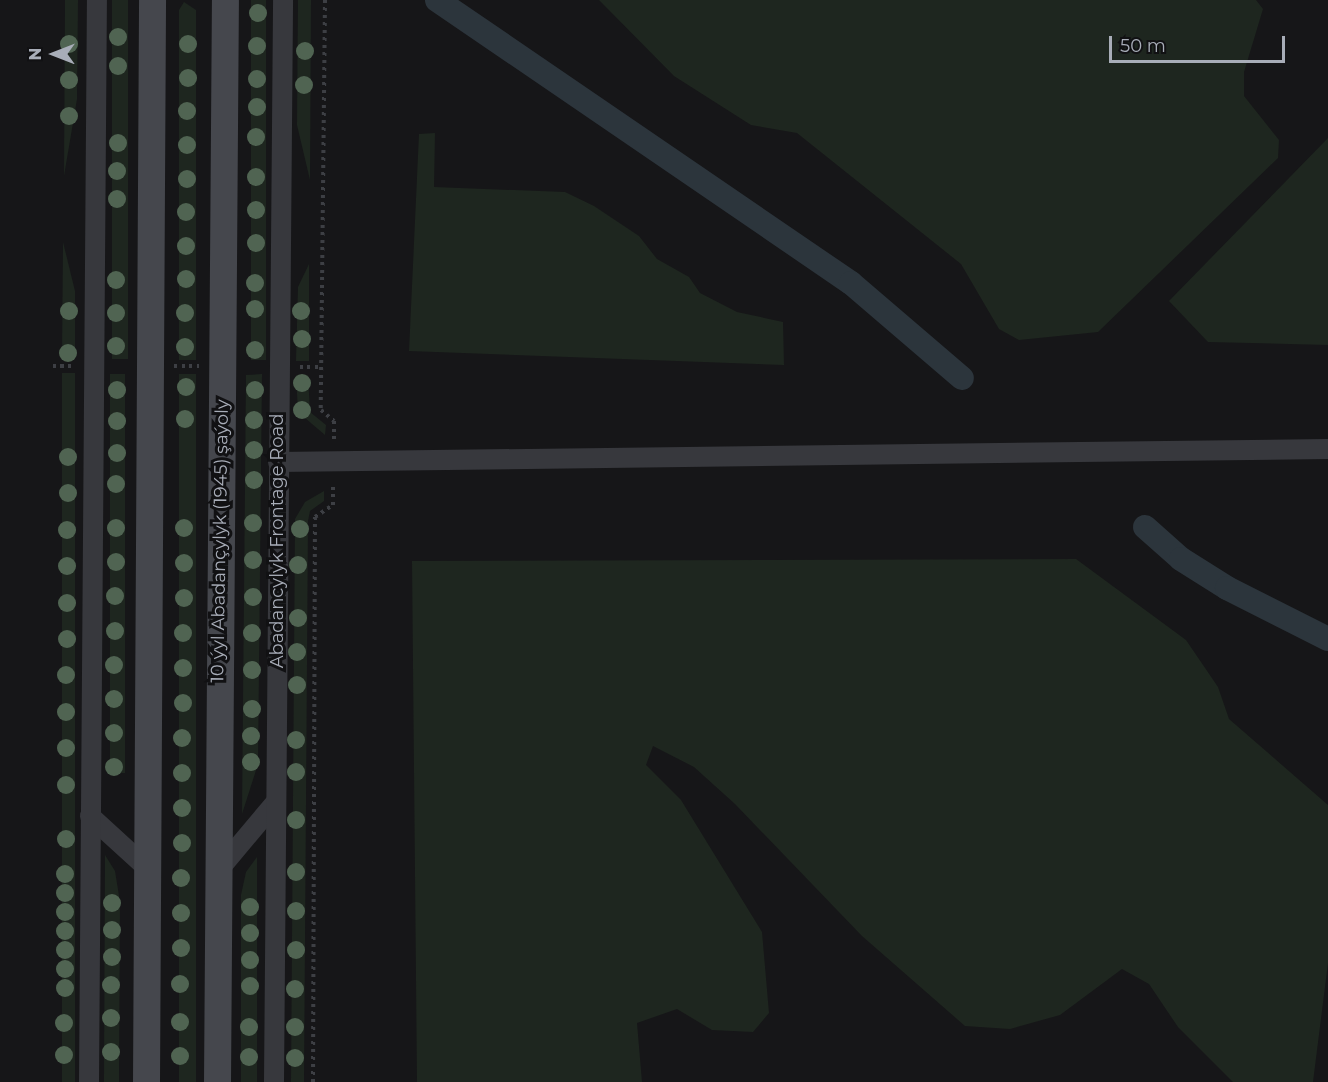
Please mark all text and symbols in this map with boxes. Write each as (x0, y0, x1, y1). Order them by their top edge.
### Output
north arrow (24, 24, 84, 84)
scale bar (1112, 24, 1288, 62)
text: 50 m (1120, 35, 1166, 57)
text: N (26, 48, 45, 60)
street label: 10 ýyl Abadançylyk (1945) şaýoly (207, 399, 233, 683)
street label: Abadancylyk Frontage Road (266, 414, 288, 668)

